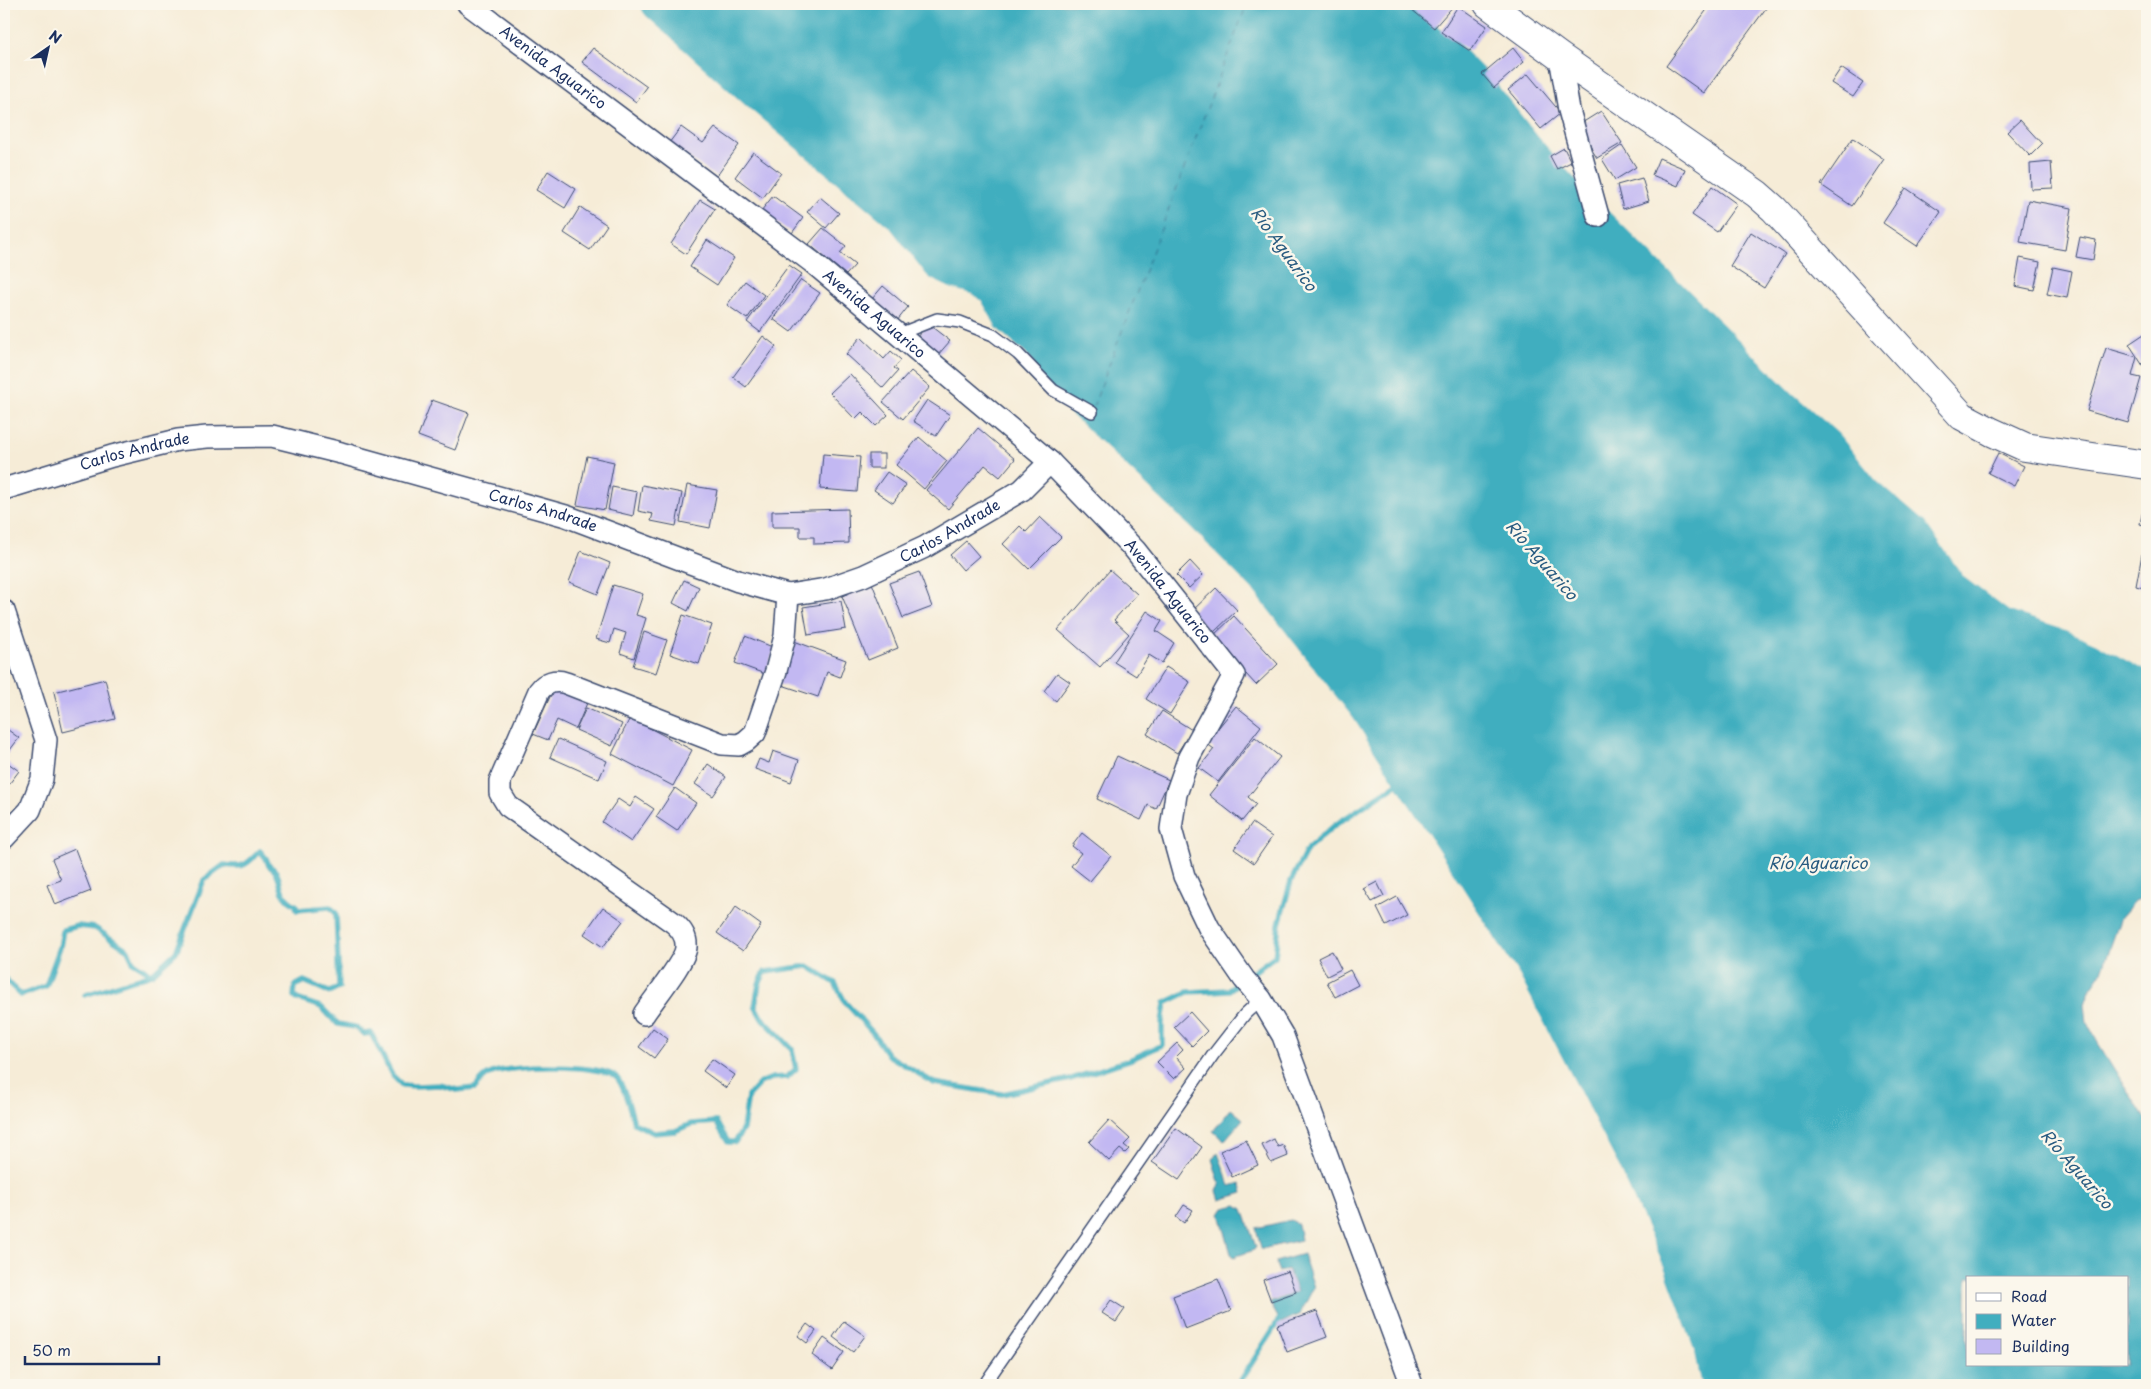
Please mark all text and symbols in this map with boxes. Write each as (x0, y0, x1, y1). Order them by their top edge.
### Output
street label: Avenida Aguarico (496, 19, 612, 114)
north arrow (22, 22, 72, 72)
text: N (45, 25, 66, 49)
water label: Río Aguarico (1246, 201, 1324, 296)
street label: Avenida Aguarico (819, 263, 931, 363)
street label: Carlos Andrade (76, 426, 190, 475)
street label: Carlos Andrade (486, 482, 601, 537)
street label: Carlos Andrade (895, 492, 1004, 567)
water label: Río Aguarico (1501, 514, 1585, 605)
street label: Avenida Aguarico (1120, 533, 1218, 648)
water label: Río Aguarico (1769, 850, 1868, 874)
water label: Río Aguarico (2036, 1123, 2120, 1214)
legend (1966, 1276, 2128, 1366)
text: Road (2011, 1284, 2047, 1307)
text: Water (2011, 1308, 2056, 1331)
scale bar (25, 1334, 159, 1366)
text: Building (2011, 1334, 2070, 1357)
text: 50 m (32, 1338, 71, 1361)

